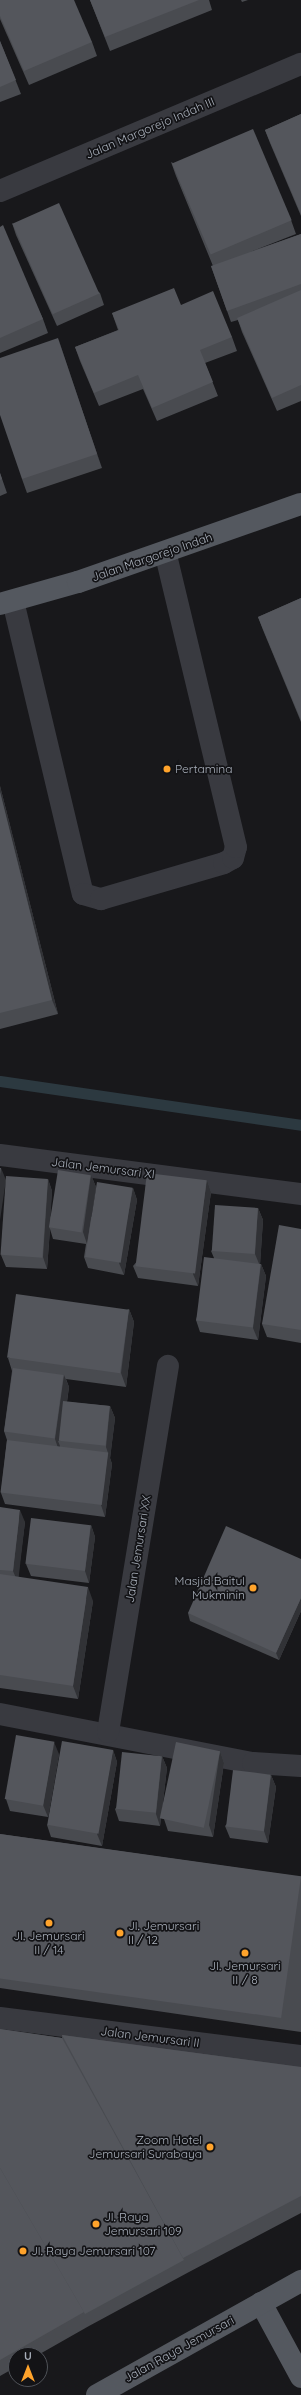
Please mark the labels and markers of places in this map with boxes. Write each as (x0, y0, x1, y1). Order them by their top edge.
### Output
place label: Pertamina (175, 762, 232, 776)
marker: Pertamina (162, 764, 172, 774)
place label: Masjid Baitul Mukminin (175, 1574, 245, 1602)
marker: Masjid Baitul Mukminin (248, 1583, 258, 1593)
marker: Jl. Jemursari II / 14 (44, 1918, 54, 1928)
place label: Jl. Jemursari II / 12 (128, 1919, 199, 1947)
marker: Jl. Jemursari II / 12 (115, 1928, 125, 1938)
place label: Jl. Jemursari II / 14 (13, 1929, 85, 1957)
marker: Jl. Jemursari II / 8 (240, 1948, 250, 1958)
place label: Jl. Jemursari II / 8 (209, 1959, 281, 1987)
place label: Zoom Hotel Jemursari Surabaya (89, 2133, 202, 2161)
marker: Zoom Hotel Jemursari Surabaya (205, 2142, 215, 2152)
place label: Jl. Raya Jemursari 109 (104, 2210, 182, 2238)
marker: Jl. Raya Jemursari 109 (91, 2219, 101, 2229)
place label: Jl. Raya Jemursari 107 (31, 2244, 155, 2258)
marker: Jl. Raya Jemursari 107 (18, 2246, 28, 2256)

